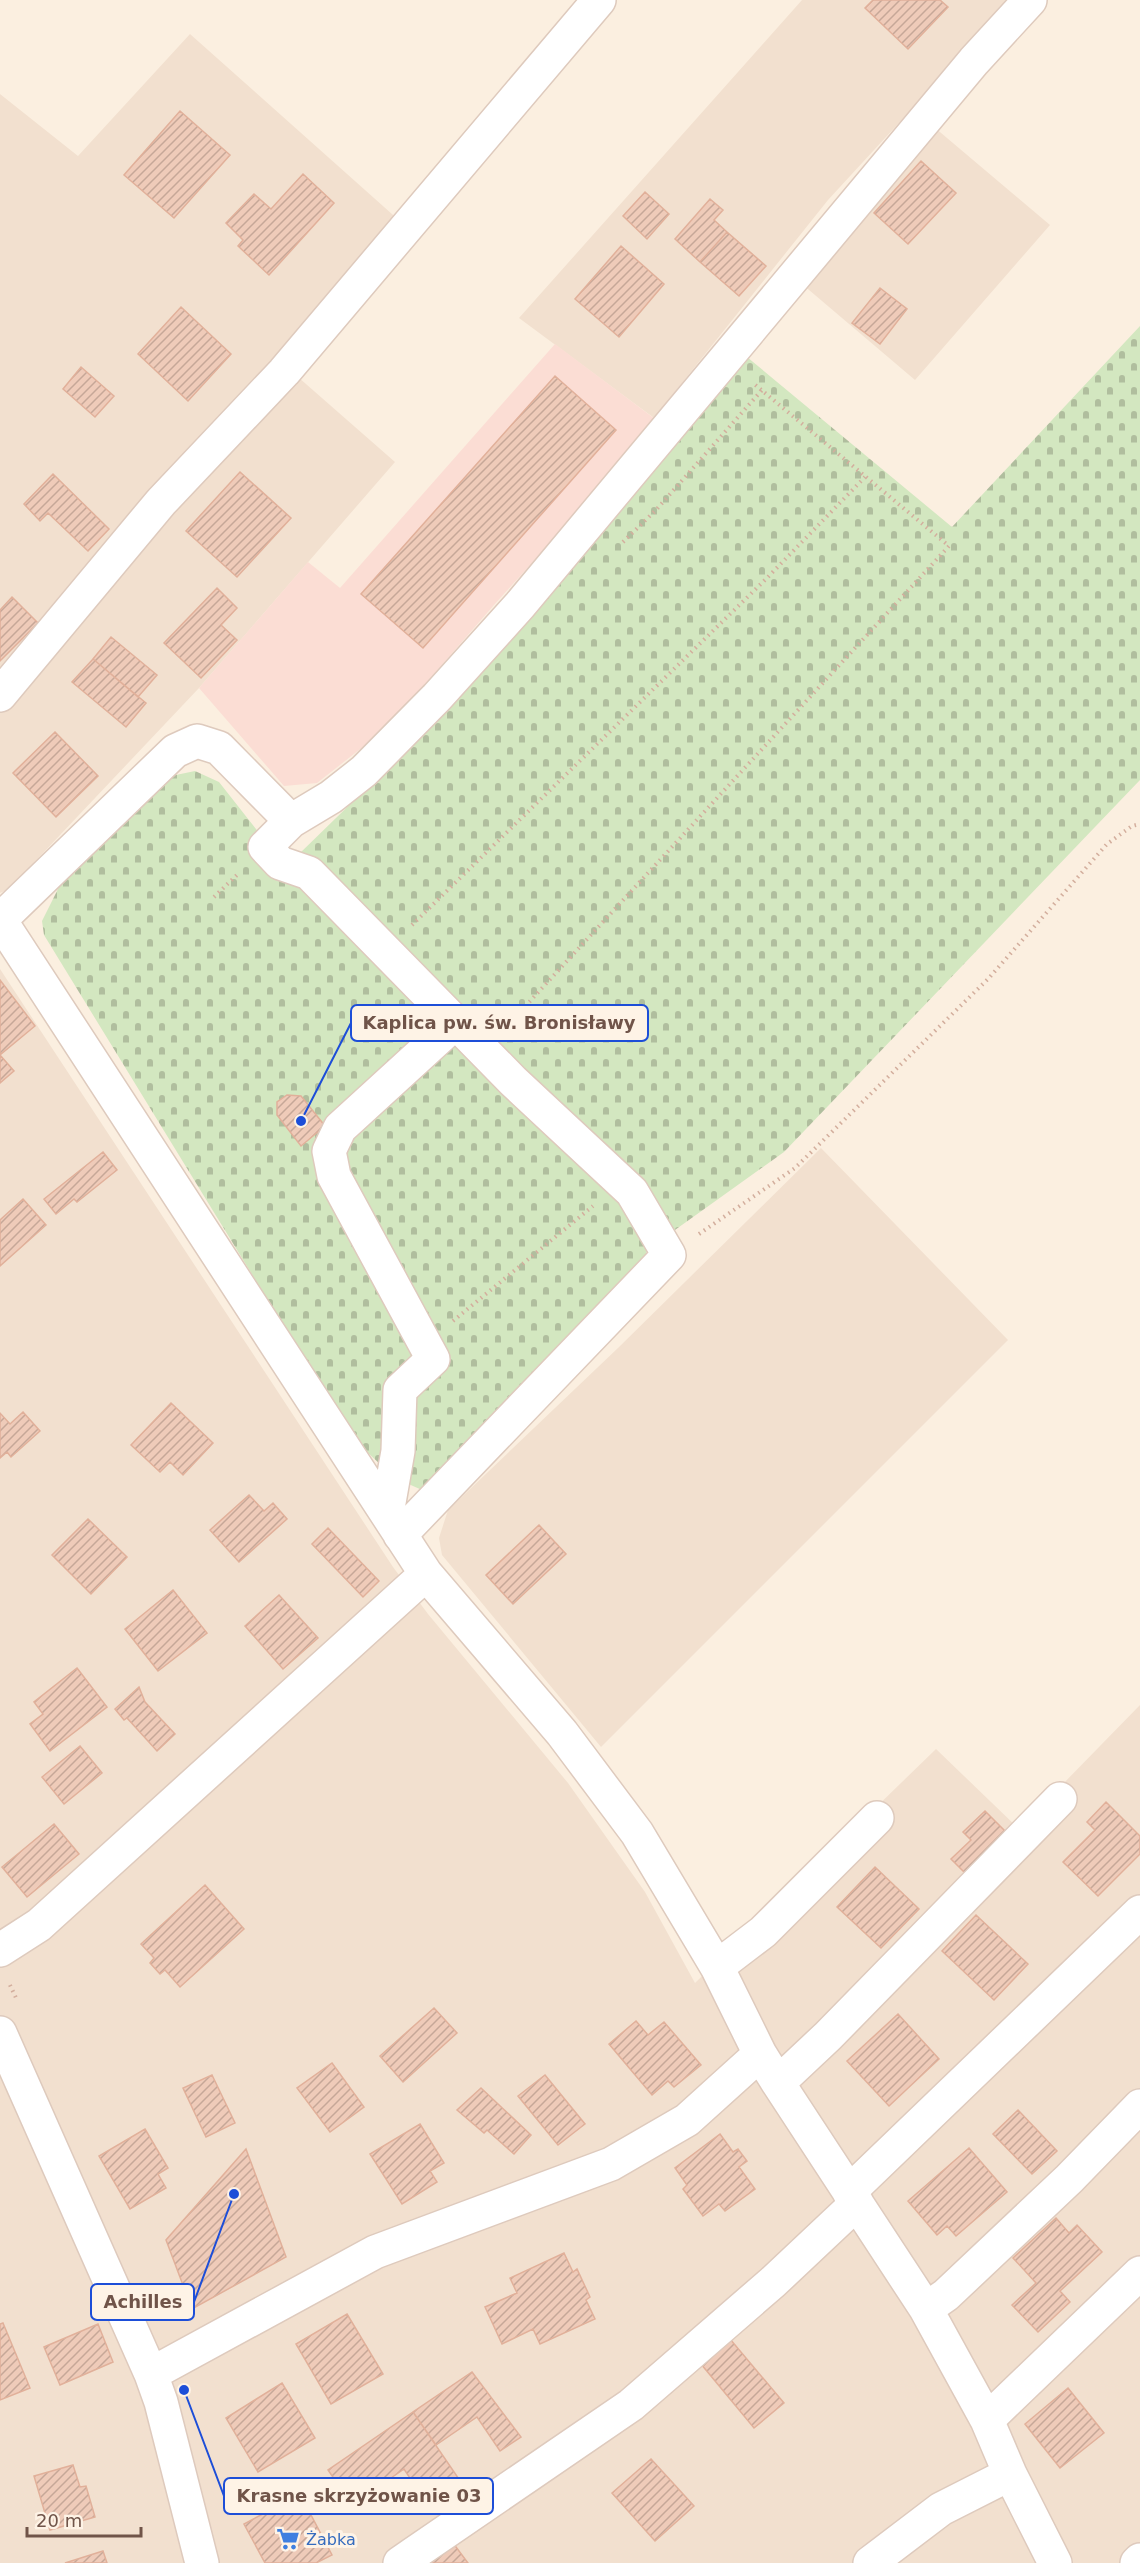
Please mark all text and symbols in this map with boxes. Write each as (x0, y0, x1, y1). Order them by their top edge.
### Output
callout: Kaplica pw. św. Bronisławy (351, 1005, 648, 1041)
text: Kaplica pw. św. Bronisławy (362, 1012, 636, 1033)
callout: Achilles (91, 2284, 194, 2320)
text: Achilles (104, 2291, 182, 2312)
callout: Krasne skrzyżowanie 03 (224, 2478, 493, 2514)
text: Krasne skrzyżowanie 03 (237, 2485, 481, 2506)
scale bar (27, 2500, 141, 2538)
text: 20 m (36, 2510, 82, 2531)
supermarket icon: Żabka (275, 2526, 301, 2552)
place label: Żabka (306, 2530, 356, 2549)

